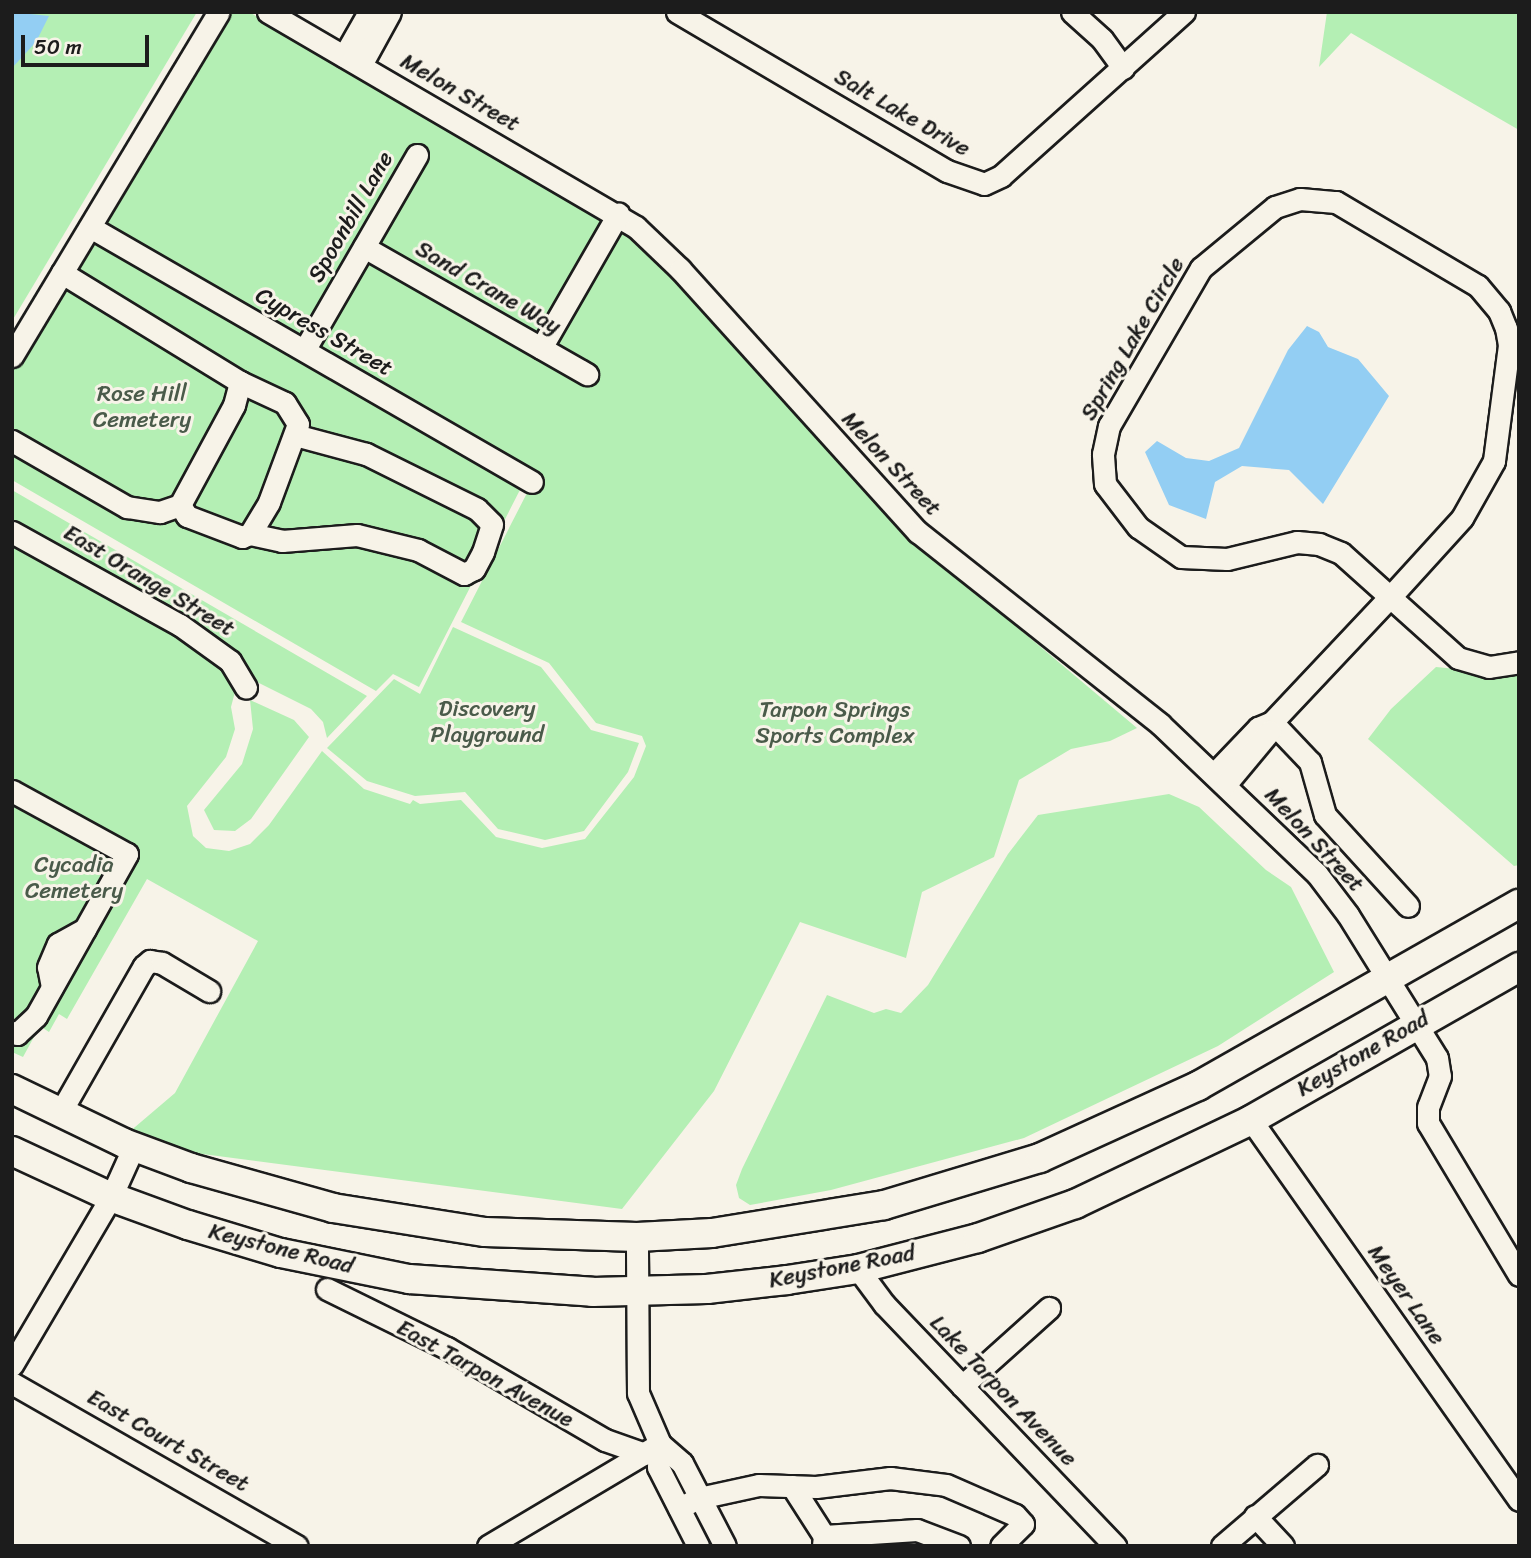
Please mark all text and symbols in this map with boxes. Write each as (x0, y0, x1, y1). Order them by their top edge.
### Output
scale bar (24, 21, 152, 65)
text: 50 m (34, 28, 82, 66)
street label: Melon Street (395, 48, 525, 138)
street label: Salt Lake Drive (829, 63, 975, 163)
street label: Spoonbill Lane (302, 147, 400, 287)
street label: Sand Crane Way (410, 235, 566, 341)
street label: Spring Lake Circle (1075, 252, 1191, 426)
street label: Cypress Street (251, 282, 397, 382)
park label: Rose Hill Cemetery (93, 380, 191, 434)
street label: Melon Street (835, 406, 947, 522)
street label: East Orange Street (58, 519, 240, 643)
park label: Discovery Playground (430, 695, 544, 749)
park label: Tarpon Springs Sports Complex (755, 696, 915, 750)
street label: Melon Street (1258, 782, 1370, 898)
park label: Cycadia Cemetery (25, 851, 123, 905)
street label: Keystone Road (1292, 1005, 1434, 1103)
street label: Keystone Road (206, 1218, 356, 1280)
street label: Keystone Road (767, 1239, 917, 1295)
street label: Meyer Lane (1361, 1240, 1451, 1350)
street label: Lake Tarpon Avenue (924, 1310, 1082, 1472)
street label: East Tarpon Avenue (392, 1314, 578, 1434)
street label: East Court Street (82, 1384, 254, 1498)

